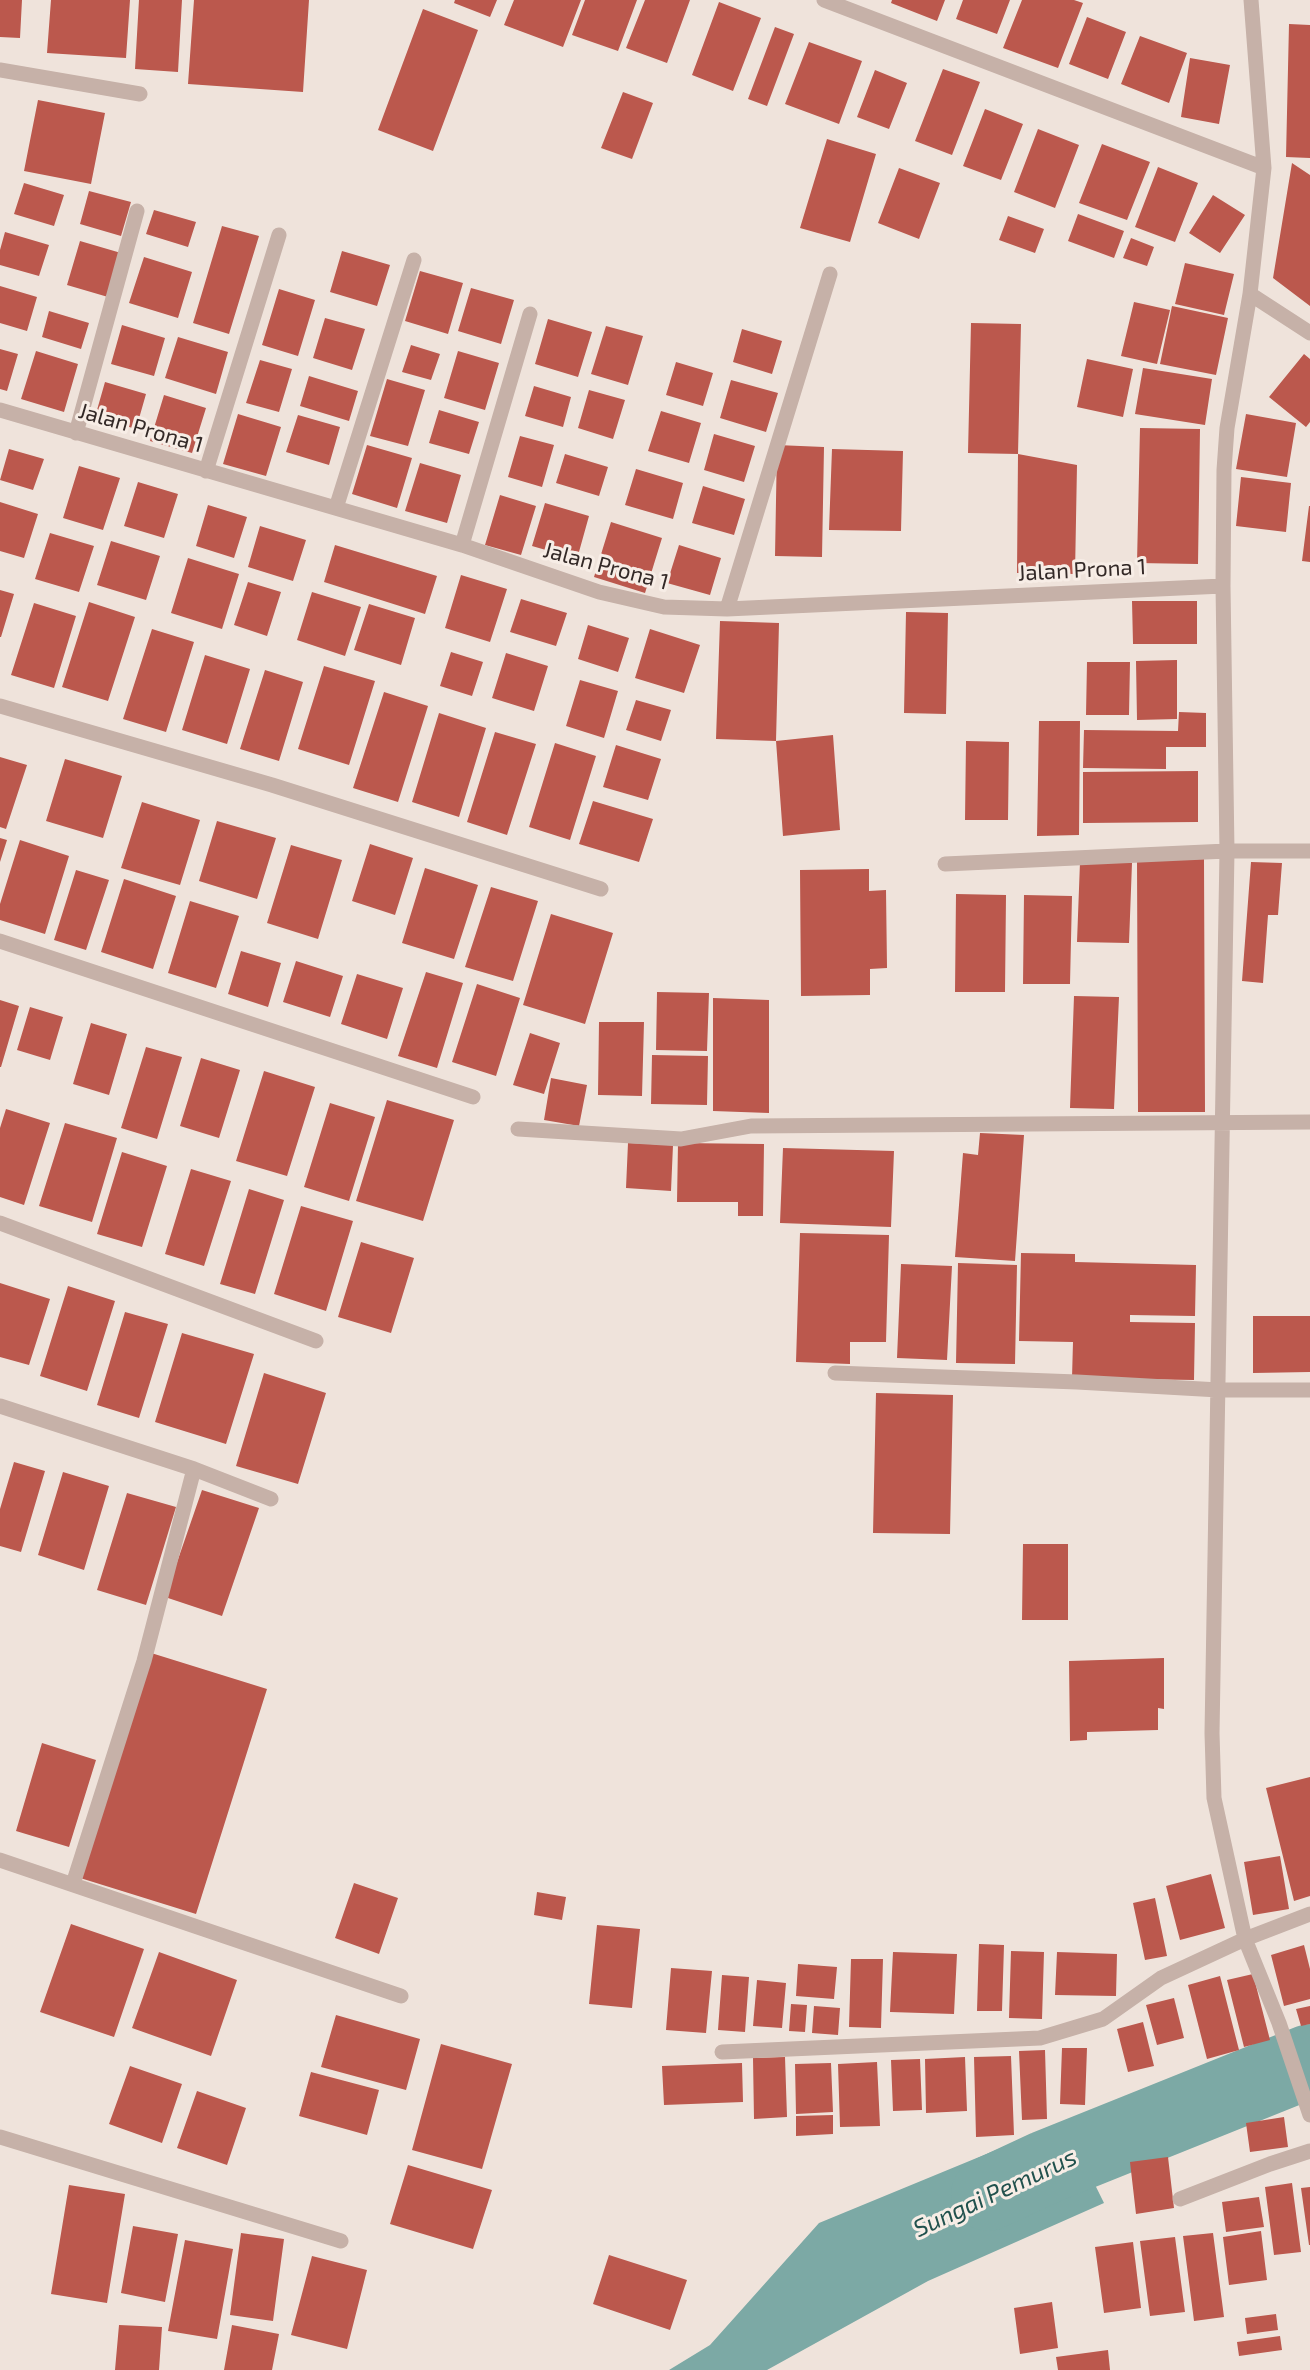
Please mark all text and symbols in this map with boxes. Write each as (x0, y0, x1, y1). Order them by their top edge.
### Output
street label: Jalan Prona 1 (76, 398, 206, 458)
street label: Jalan Prona 1 (541, 537, 671, 595)
street label: Jalan Prona 1 (1017, 553, 1147, 587)
water label: Sungai Pemurus (909, 2143, 1081, 2243)

